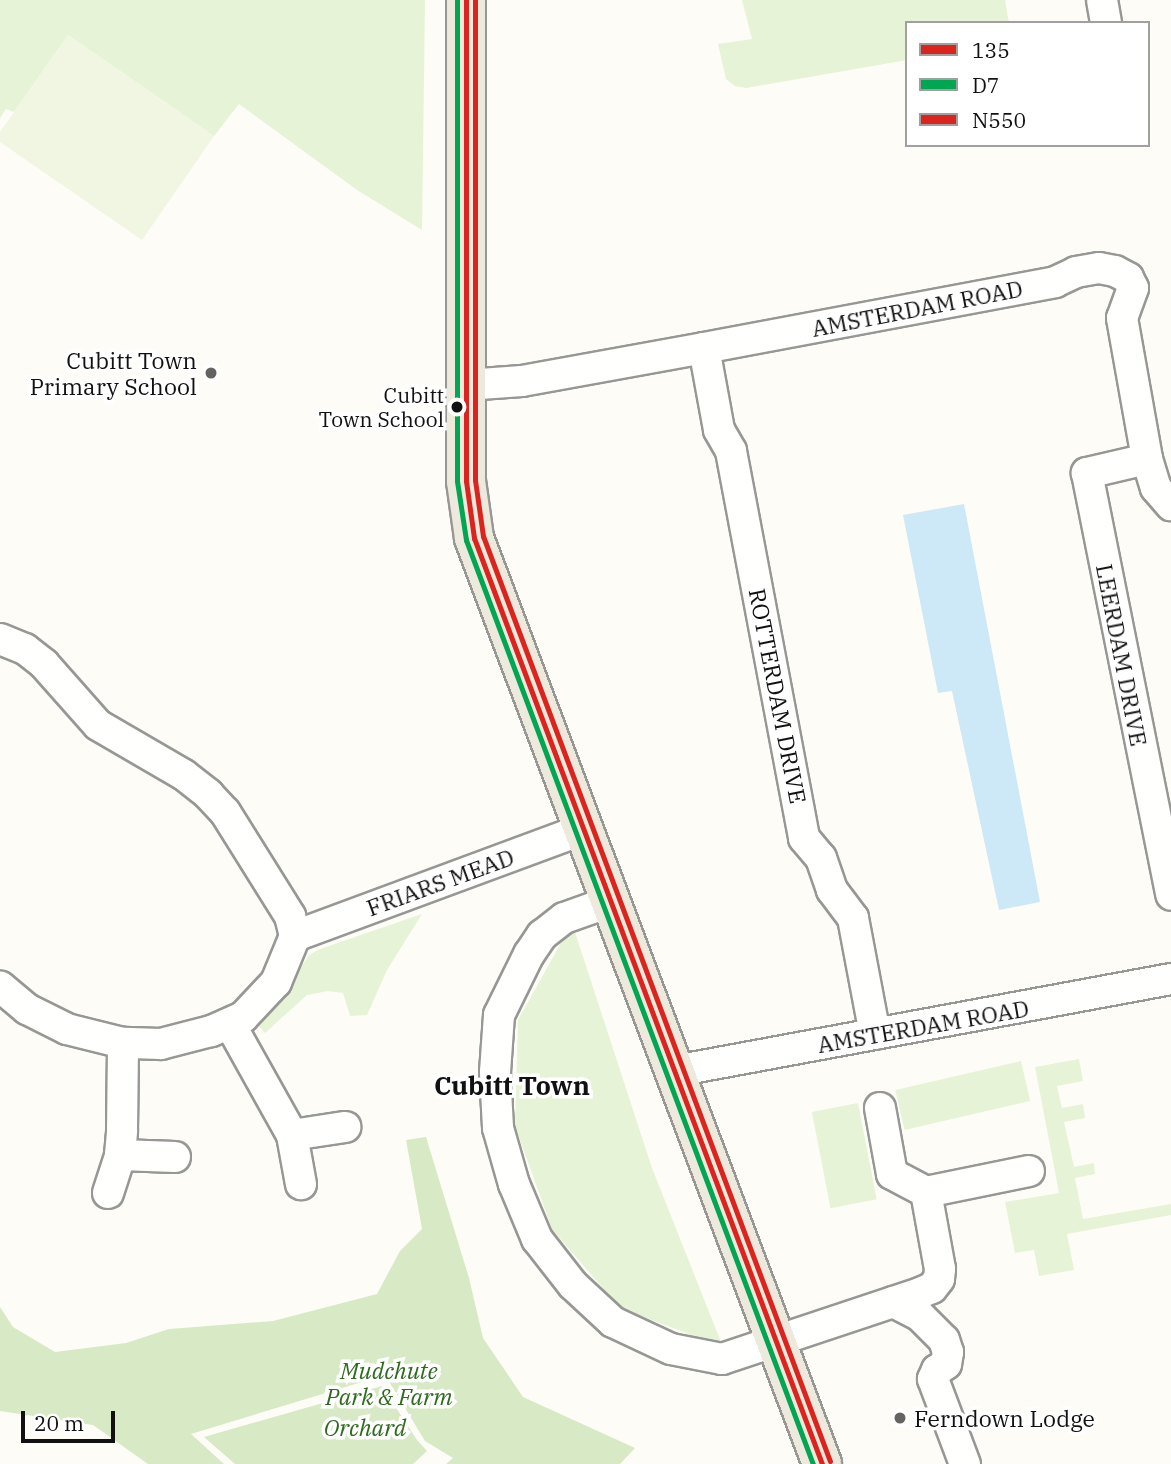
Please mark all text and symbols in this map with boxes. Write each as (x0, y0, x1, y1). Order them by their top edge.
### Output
legend (905, 21, 1150, 147)
text: 135 (972, 36, 1010, 64)
text: D7 (972, 71, 999, 99)
text: N550 (972, 106, 1026, 134)
street label: AMSTERDAM ROAD (809, 274, 1025, 342)
place label: Cubitt Town Primary School (30, 346, 197, 400)
marker: Cubitt Town Primary School (203, 365, 219, 381)
place label: Cubitt Town School (318, 382, 444, 432)
marker: Cubitt Town School (450, 400, 464, 414)
street label: LEERDAM DRIVE (1091, 562, 1153, 748)
street label: ROTTERDAM DRIVE (744, 586, 812, 806)
street label: FRIARS MEAD (363, 843, 517, 921)
street label: AMSTERDAM ROAD (815, 994, 1031, 1058)
district label: Cubitt Town (434, 1070, 590, 1102)
park label: Mudchute Park & Farm (325, 1356, 453, 1410)
scale bar (24, 1398, 119, 1442)
place label: Ferndown Lodge (914, 1404, 1095, 1432)
text: 20 m (34, 1409, 84, 1437)
marker: Ferndown Lodge (892, 1410, 908, 1426)
park label: Orchard (324, 1413, 406, 1441)

